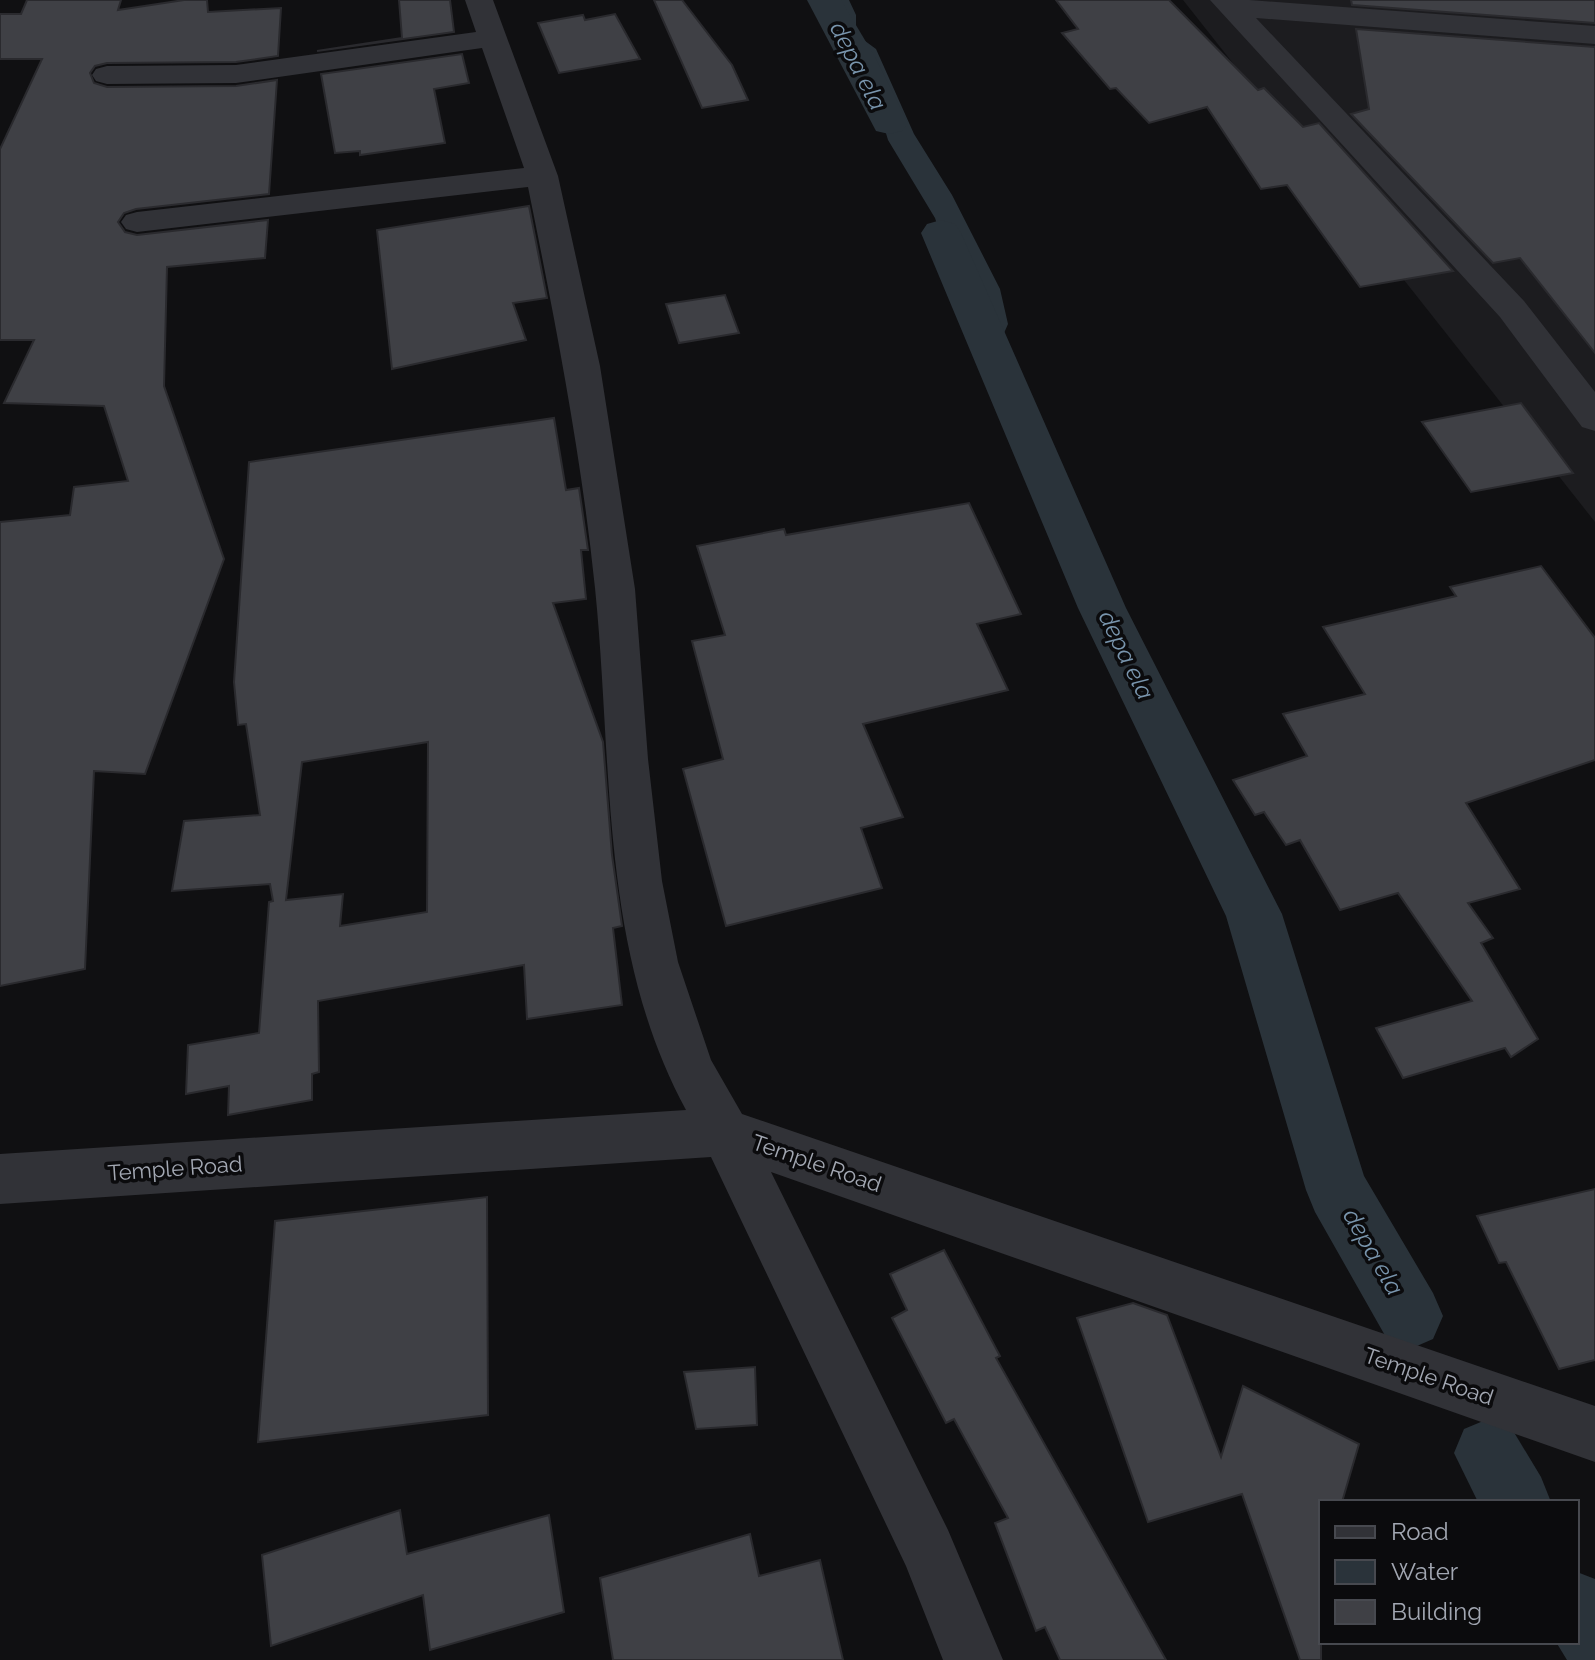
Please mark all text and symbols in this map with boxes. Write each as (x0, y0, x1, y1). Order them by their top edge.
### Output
water label: depa ela (824, 17, 893, 115)
water label: depa ela (1093, 606, 1160, 704)
street label: Temple Road (749, 1129, 885, 1197)
street label: Temple Road (107, 1150, 243, 1186)
water label: depa ela (1337, 1203, 1410, 1300)
street label: Temple Road (1361, 1342, 1497, 1410)
legend (1319, 1500, 1579, 1644)
text: Road (1391, 1517, 1449, 1546)
text: Water (1391, 1557, 1459, 1586)
text: Building (1391, 1597, 1482, 1626)

